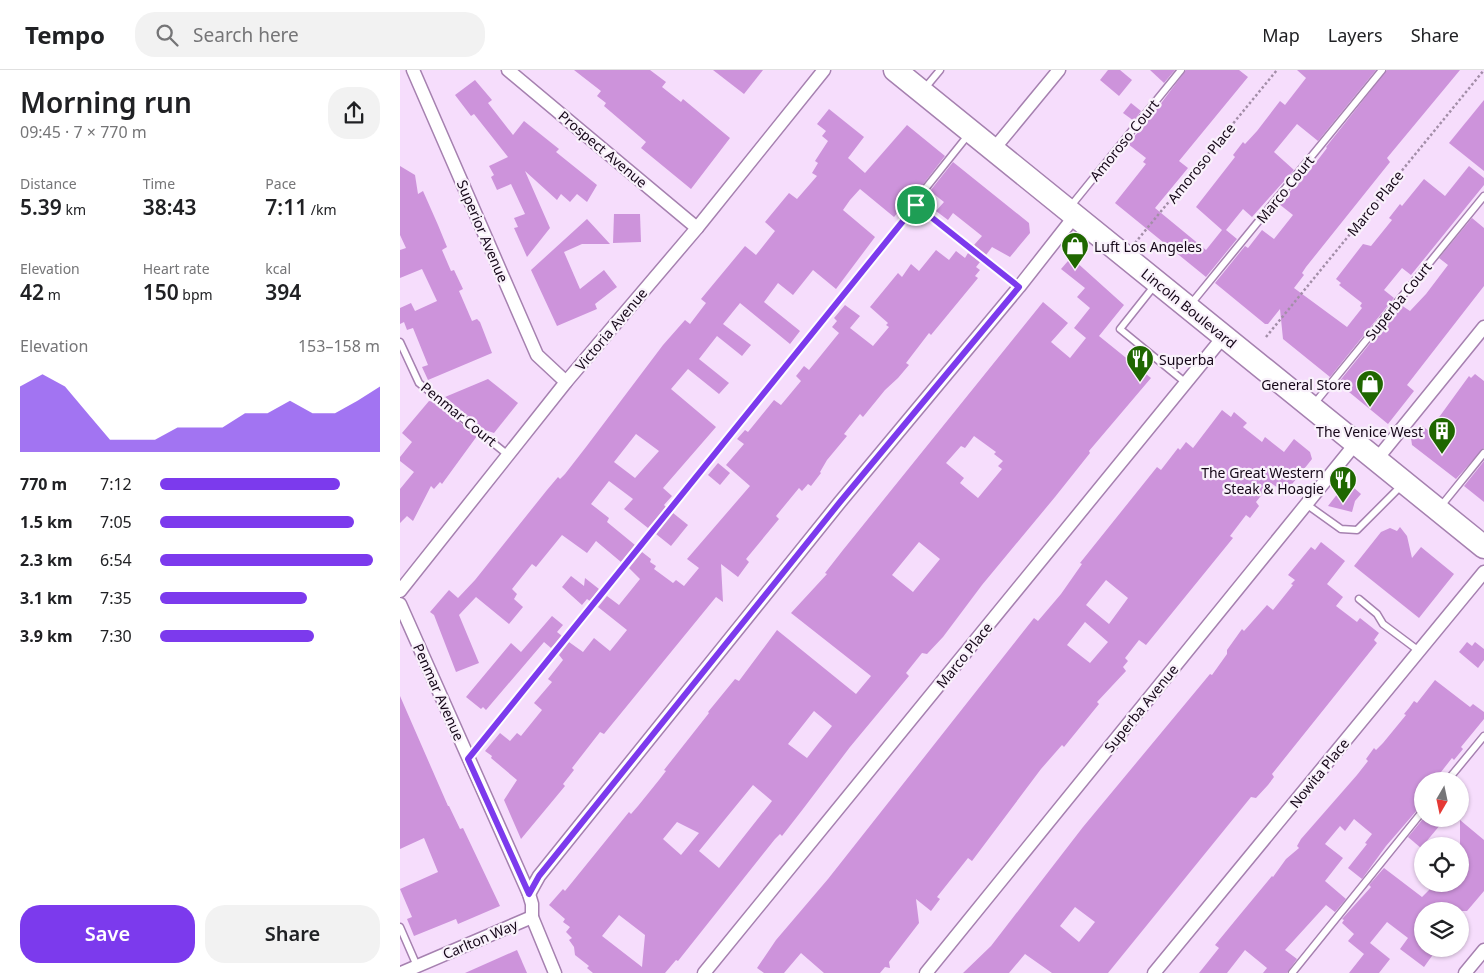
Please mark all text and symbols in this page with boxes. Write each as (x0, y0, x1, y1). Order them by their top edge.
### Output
search box (135, 12, 485, 57)
text: Tempo (25, 18, 105, 51)
icon: search (153, 21, 181, 49)
text: Search here (193, 22, 299, 48)
text: Map (1262, 23, 1300, 47)
text: Layers (1328, 23, 1383, 47)
text: Share (1411, 23, 1459, 47)
text: Morning run (20, 83, 192, 121)
button: share (328, 87, 380, 139)
street label: Amoroso Court (1085, 95, 1163, 185)
street label: Prospect Avenue (555, 106, 651, 192)
street label: Amoroso Place (1163, 119, 1239, 207)
text: 09:45 · 7 × 770 m (20, 121, 147, 143)
street label: Marco Court (1252, 151, 1318, 227)
street label: Marco Place (1343, 166, 1407, 240)
text: Distance (20, 174, 77, 193)
text: Time (143, 174, 175, 193)
text: Pace (265, 174, 296, 193)
street label: Superior Avenue (453, 177, 513, 285)
pin (895, 184, 937, 226)
icon: arrive (902, 191, 930, 219)
text: 5.39 (20, 193, 62, 221)
text: 38:43 (143, 193, 197, 221)
text: 7:11 (265, 193, 307, 221)
text: km (62, 200, 86, 219)
text: /km (307, 200, 337, 219)
shop icon: Luft Los Angeles (1060, 231, 1090, 270)
place label: Luft Los Angeles (1094, 237, 1202, 256)
street label: Superba Court (1361, 258, 1435, 344)
text: Elevation (20, 259, 80, 278)
text: Heart rate (143, 259, 210, 278)
text: kcal (265, 259, 291, 278)
street label: Lincoln Boulevard (1137, 264, 1241, 352)
text: 42 (20, 278, 44, 306)
text: 150 (143, 278, 179, 306)
text: 394 (265, 278, 301, 306)
street label: Victoria Avenue (571, 284, 651, 374)
text: m (44, 285, 61, 304)
text: bpm (179, 285, 213, 304)
text: Elevation (20, 335, 88, 357)
text: 153–158 m (298, 335, 380, 357)
restaurant icon: Superba (1125, 344, 1155, 383)
place label: Superba (1159, 350, 1214, 369)
shop icon: General Store (1355, 369, 1385, 408)
place label: General Store (1261, 375, 1351, 394)
street label: Penmar Court (417, 378, 501, 450)
building icon: The Venice West (1427, 416, 1457, 455)
place label: The Venice West (1316, 422, 1423, 441)
place label: The Great Western Steak & Hoagie (1201, 463, 1324, 498)
restaurant icon: The Great Western Steak & Hoagie (1328, 465, 1358, 504)
text: 770 m (20, 473, 67, 495)
text: 7:12 (100, 473, 132, 495)
text: 1.5 km (20, 511, 72, 533)
text: 7:05 (100, 511, 132, 533)
text: 2.3 km (20, 549, 72, 571)
text: 6:54 (100, 549, 132, 571)
text: 3.1 km (20, 587, 72, 609)
text: 7:35 (100, 587, 132, 609)
street label: Marco Place (932, 618, 996, 692)
text: 3.9 km (20, 625, 72, 647)
text: 7:30 (100, 625, 132, 647)
street label: Penmar Avenue (409, 640, 469, 744)
street label: Superba Avenue (1100, 660, 1182, 756)
street label: Nowita Place (1285, 734, 1353, 812)
north arrow (1414, 772, 1469, 828)
map controls (1414, 772, 1469, 957)
button: locate (1414, 837, 1469, 892)
button: layers (1414, 902, 1469, 957)
button: Save (20, 905, 195, 963)
button: Share (205, 905, 380, 963)
street label: Carlton Way (440, 914, 521, 963)

